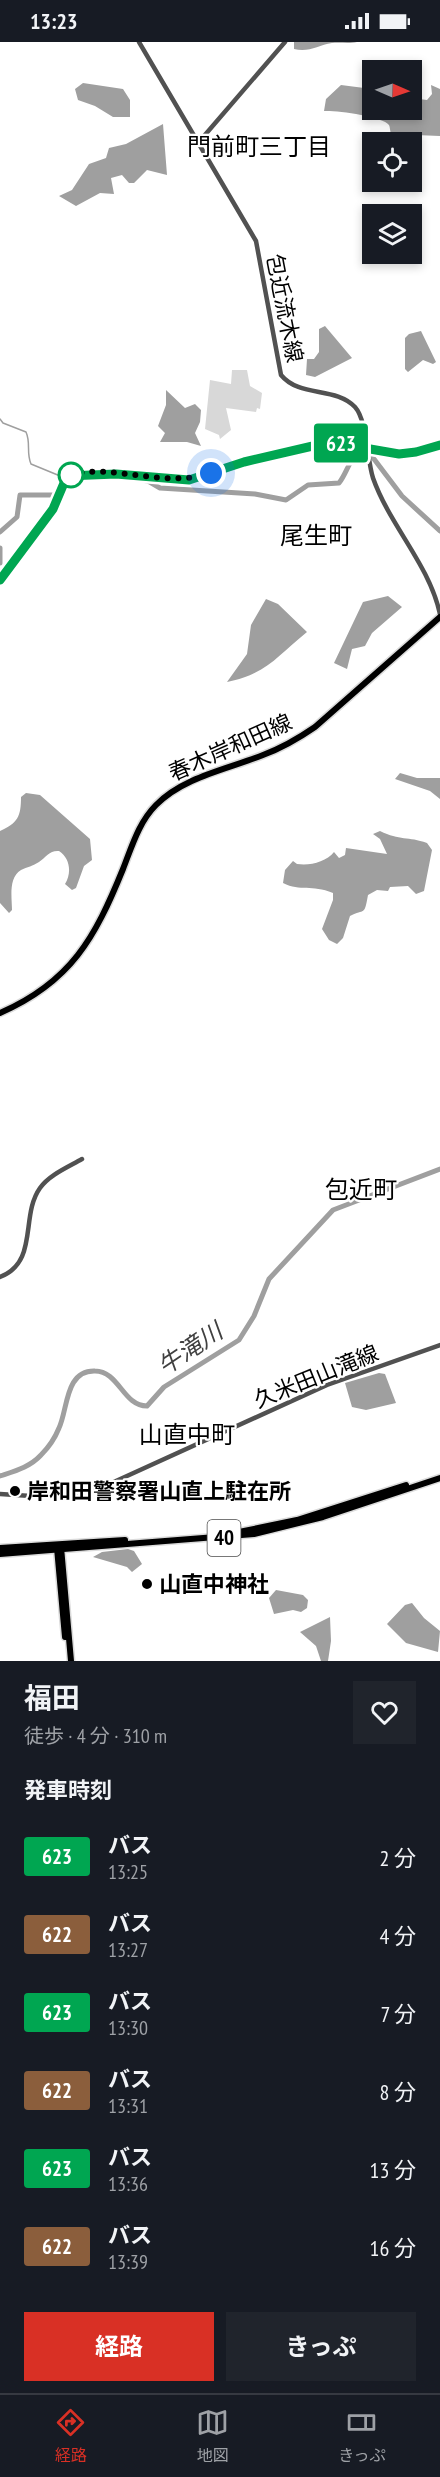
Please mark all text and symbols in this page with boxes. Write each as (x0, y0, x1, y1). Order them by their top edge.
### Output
text: 13:23 (30, 7, 78, 35)
north arrow (362, 60, 422, 120)
map controls (362, 60, 422, 264)
district label: 門前町三丁目 (187, 131, 331, 162)
button: locate (362, 132, 422, 192)
button: layers (362, 204, 422, 264)
street label: 包近流木線 (261, 251, 309, 365)
line badge: 623 (306, 424, 376, 462)
text: 623 (326, 430, 356, 457)
your location (196, 458, 226, 488)
unlabelled marker (58, 462, 84, 488)
district label: 尾生町 (280, 520, 352, 551)
street label: 春木岸和田線 (164, 707, 296, 787)
district label: 包近町 (325, 1174, 397, 1205)
water label: 牛滝川 (151, 1314, 231, 1382)
street label: 久米田山滝線 (250, 1338, 382, 1414)
district label: 山直中町 (139, 1419, 235, 1450)
place label: 岸和田警察署山直上駐在所 (27, 1477, 291, 1505)
marker: 岸和田警察署山直上駐在所 (8, 1484, 22, 1498)
road number: 40 (208, 1520, 240, 1556)
place label: 山直中神社 (159, 1570, 269, 1598)
marker: 山直中神社 (140, 1577, 154, 1591)
text: 福田 (24, 1679, 80, 1716)
button: heart (353, 1681, 416, 1744)
text: 徒歩 · 4 分 · 310 m (24, 1723, 167, 1749)
text: 発車時刻 (24, 1776, 112, 1804)
text: バス (108, 1831, 152, 1859)
text: 623 (42, 1843, 72, 1870)
text: 2 分 (379, 1844, 416, 1872)
text: 13:25 (108, 1859, 148, 1885)
text: バス (108, 1909, 152, 1937)
text: 622 (42, 1921, 72, 1948)
text: 4 分 (379, 1922, 416, 1950)
text: 13:27 (108, 1937, 148, 1963)
text: バス (108, 1987, 152, 2015)
text: 623 (42, 1999, 72, 2026)
text: 7 分 (380, 2000, 416, 2028)
text: 13:30 (108, 2015, 148, 2041)
text: バス (108, 2065, 152, 2093)
text: 622 (42, 2077, 72, 2104)
text: 8 分 (379, 2078, 416, 2106)
text: 13:31 (108, 2093, 148, 2119)
text: バス (108, 2143, 152, 2171)
text: 623 (42, 2155, 72, 2182)
text: 13 分 (370, 2156, 416, 2184)
text: 13:36 (108, 2171, 148, 2197)
text: バス (108, 2221, 152, 2249)
text: 622 (42, 2233, 72, 2260)
text: 16 分 (370, 2234, 416, 2262)
text: 13:39 (108, 2249, 148, 2275)
button: 経路 (24, 2312, 214, 2381)
button: きっぷ (226, 2312, 416, 2381)
tab: 経路 (54, 2406, 87, 2466)
tab: 地図 (196, 2406, 229, 2466)
tab: きっぷ (338, 2406, 386, 2466)

